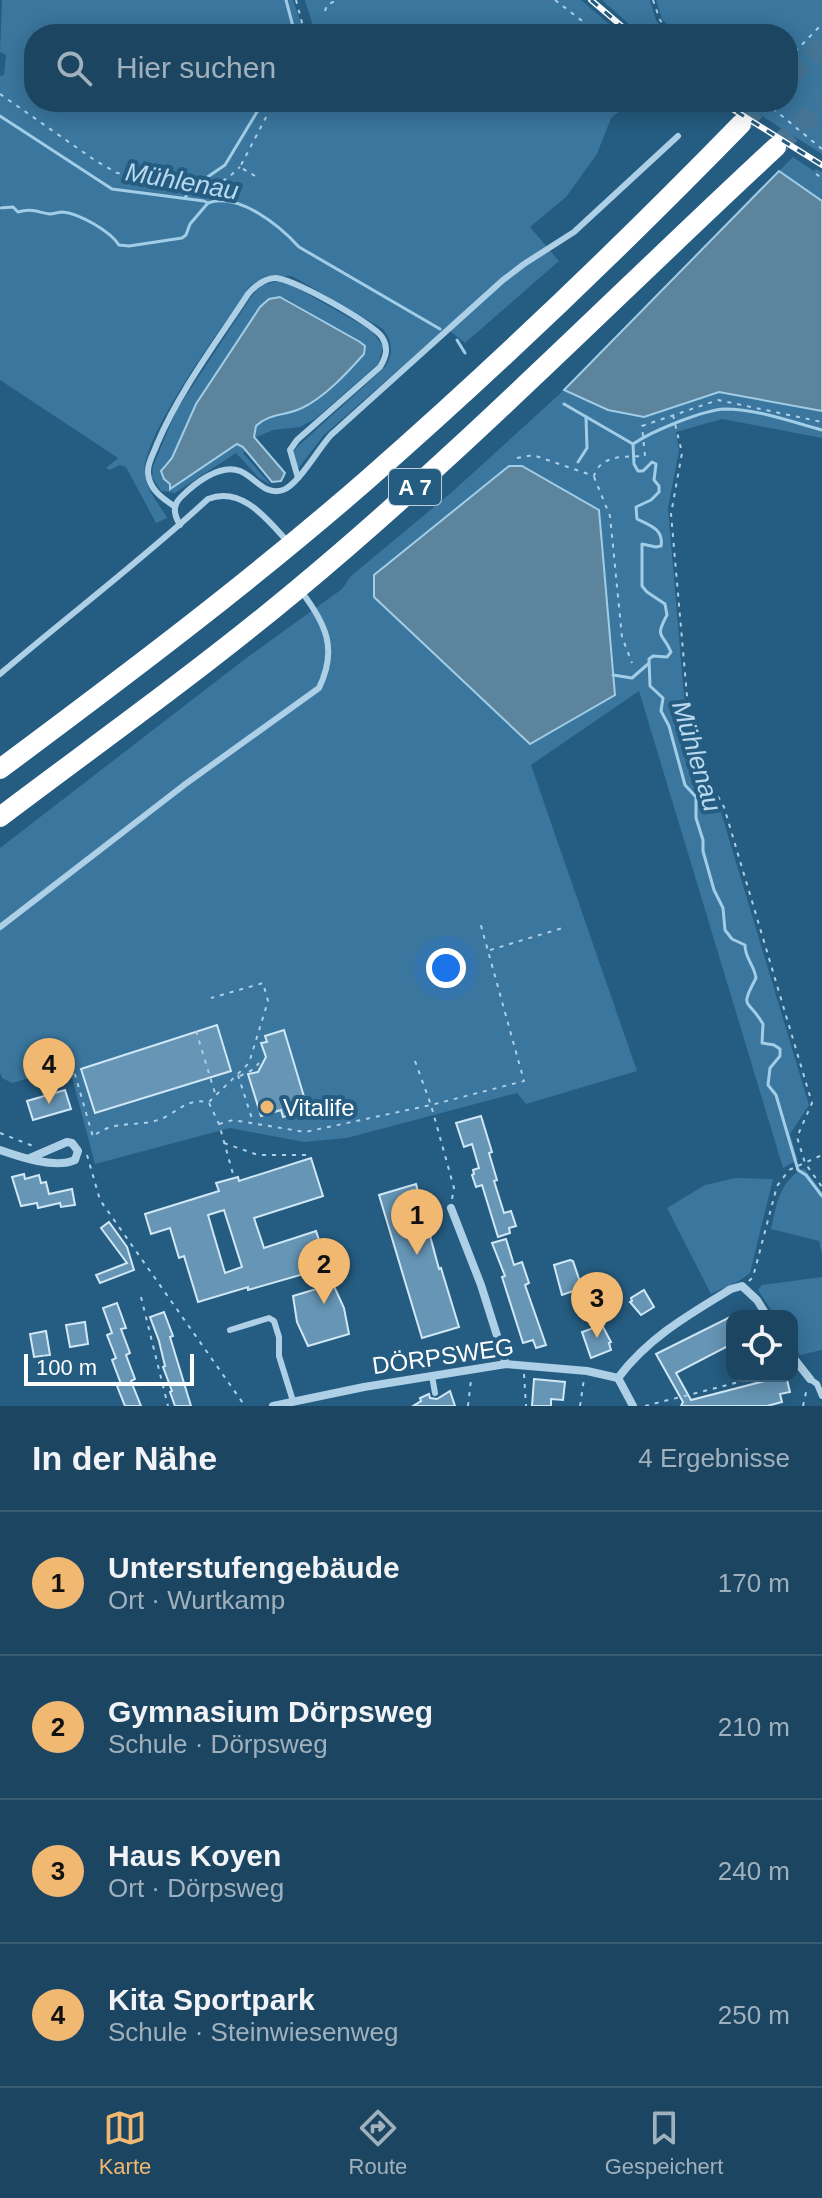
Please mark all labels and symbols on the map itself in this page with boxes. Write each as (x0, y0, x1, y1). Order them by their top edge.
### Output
water label: Mühlenau (123, 156, 241, 206)
road number: A 7 (389, 469, 441, 505)
water label: Mühlenau (666, 697, 728, 815)
your location (426, 948, 466, 988)
pin: 4 (23, 1038, 75, 1104)
place label: Vitalife (283, 1094, 355, 1121)
marker: Vitalife (258, 1098, 276, 1116)
pin: 1 (391, 1189, 443, 1255)
pin: 2 (298, 1238, 350, 1304)
pin: 3 (571, 1272, 623, 1338)
street label: DÖRPSWEG (370, 1333, 516, 1379)
scale bar (24, 1350, 194, 1386)

